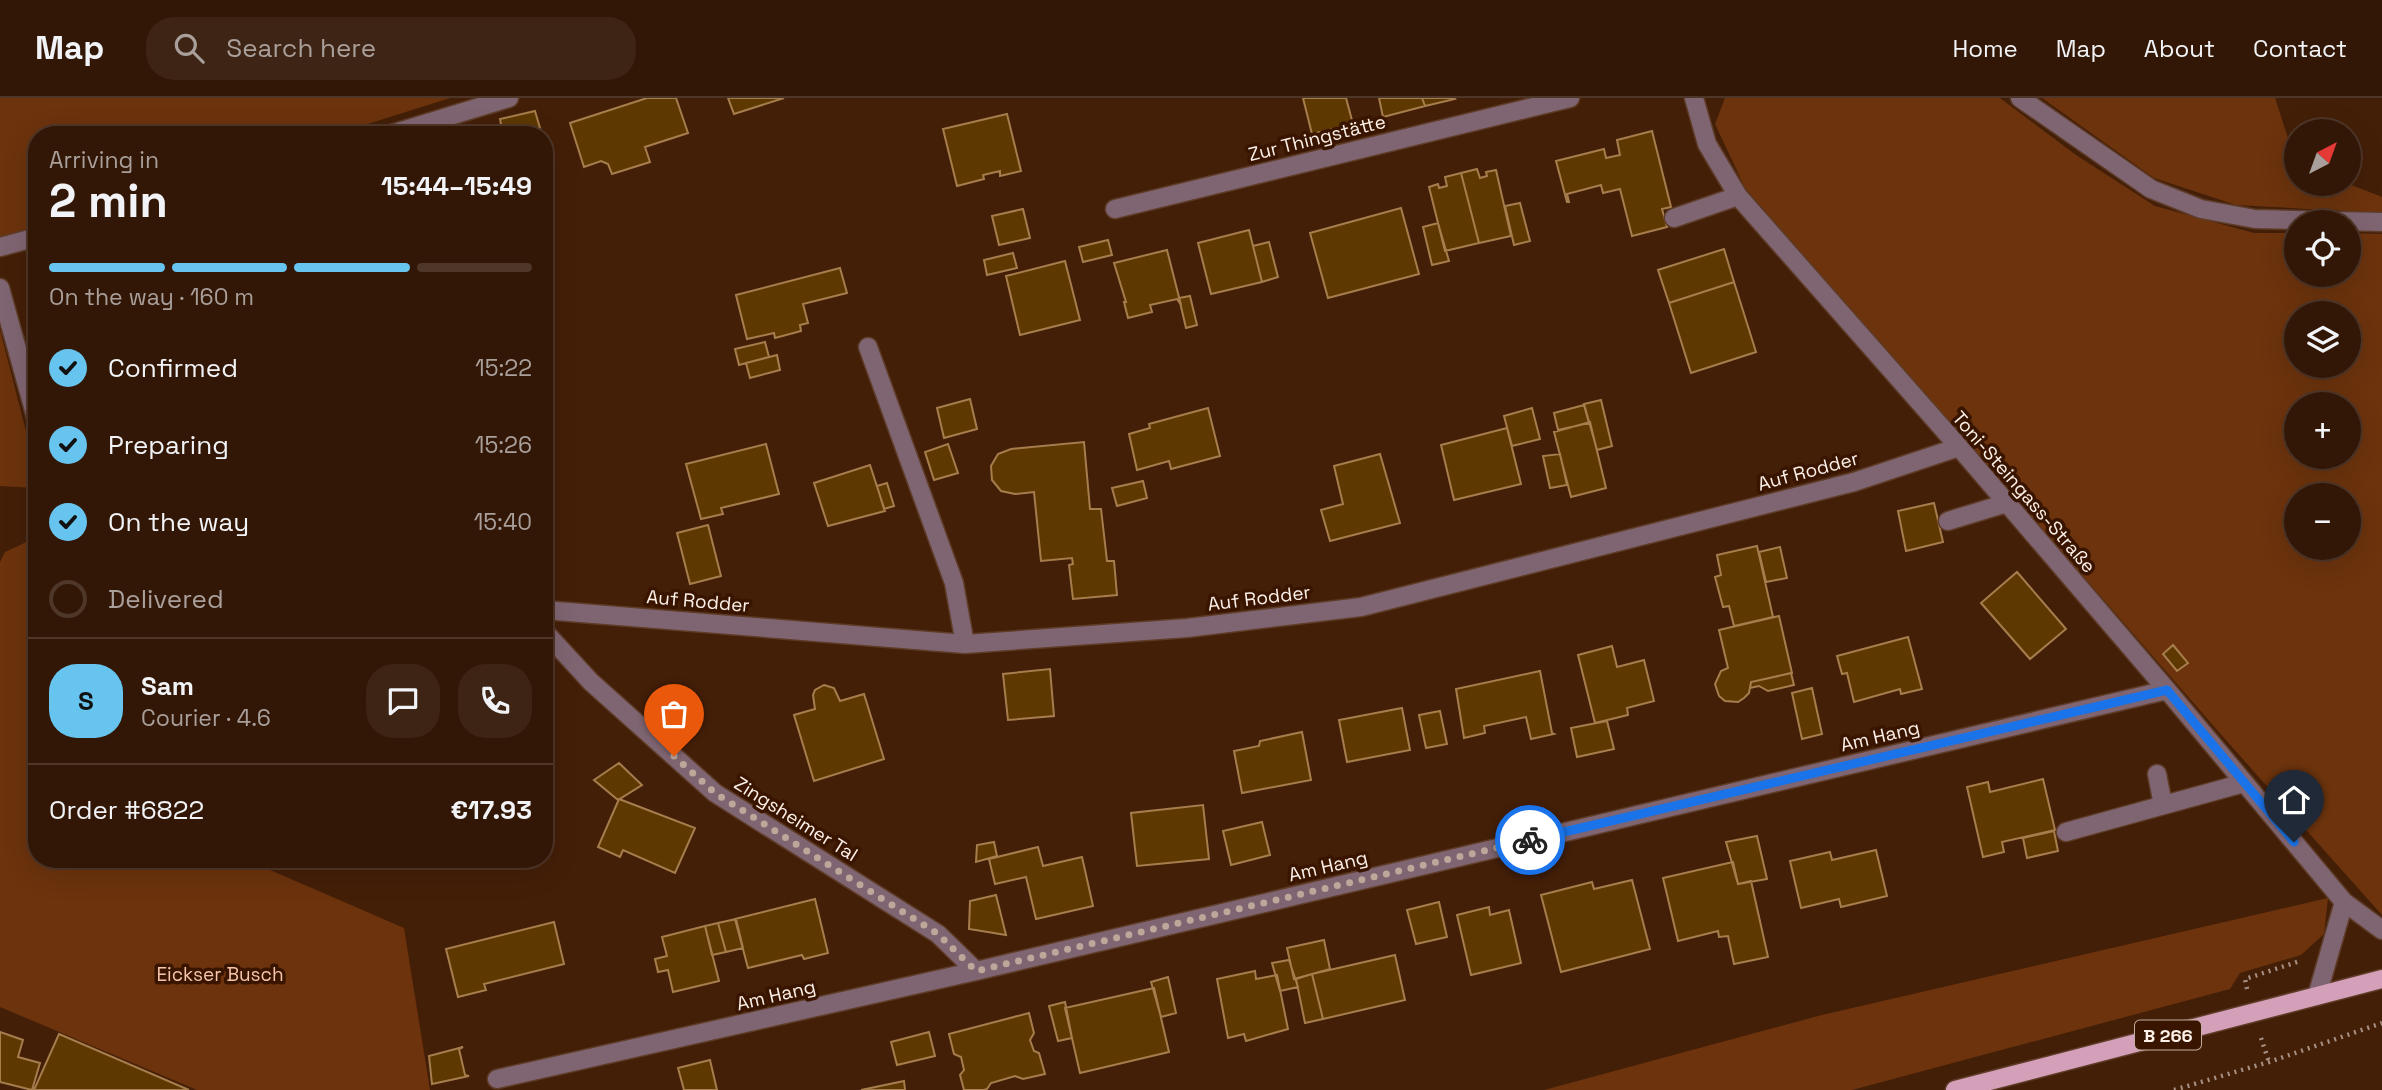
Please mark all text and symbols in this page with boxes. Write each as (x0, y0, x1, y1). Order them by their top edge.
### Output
search box (146, 17, 636, 80)
text: Map (35, 27, 104, 69)
icon: search (170, 29, 208, 67)
text: Search here (226, 31, 376, 65)
text: Home (1952, 33, 2018, 64)
text: Map (2056, 33, 2106, 64)
text: About (2144, 33, 2215, 64)
text: Contact (2253, 33, 2347, 64)
street label: Zur Thingstätte (1246, 109, 1388, 167)
north arrow (2284, 119, 2361, 196)
map controls (2284, 119, 2361, 560)
text: Arriving in (49, 145, 159, 175)
text: 15:44–15:49 (381, 169, 532, 203)
text: 2 min (49, 172, 168, 230)
button: locate (2284, 210, 2361, 287)
text: On the way · 160 m (49, 282, 254, 312)
button: layers (2284, 301, 2361, 378)
icon: check (49, 349, 87, 387)
text: Confirmed (108, 351, 238, 385)
text: 15:22 (475, 353, 532, 383)
button: + (2284, 392, 2361, 469)
street label: Toni-Steingass-Straße (1947, 406, 2101, 578)
icon: check (49, 426, 87, 464)
text: Preparing (108, 428, 229, 462)
text: 15:26 (475, 430, 532, 460)
street label: Auf Rodder (1755, 446, 1861, 496)
button: − (2284, 483, 2361, 560)
icon: check (49, 503, 87, 541)
text: On the way (108, 505, 249, 539)
text: 15:40 (474, 507, 532, 537)
street label: Auf Rodder (1206, 579, 1312, 617)
text: Delivered (108, 582, 224, 616)
street label: Auf Rodder (645, 584, 751, 618)
button: chat (366, 664, 440, 738)
button: phone (458, 664, 532, 738)
text: Sam (141, 669, 194, 703)
text: S (78, 684, 94, 718)
pin (644, 684, 704, 756)
icon: bag (655, 695, 693, 733)
text: Courier · 4.6 (141, 703, 271, 733)
street label: Am Hang (1838, 715, 1922, 757)
pin (2264, 770, 2324, 842)
street label: Zingsheimer Tal (729, 771, 863, 867)
icon: home (2275, 781, 2313, 819)
text: Order #6822 (49, 793, 204, 827)
text: €17.93 (450, 793, 532, 827)
courier (1495, 805, 1565, 875)
icon: bike (1511, 821, 1549, 859)
street label: Am Hang (1286, 845, 1370, 887)
park label: Eickser Busch (156, 962, 284, 987)
street label: Am Hang (734, 974, 818, 1016)
road number: B 266 (2135, 1020, 2201, 1050)

